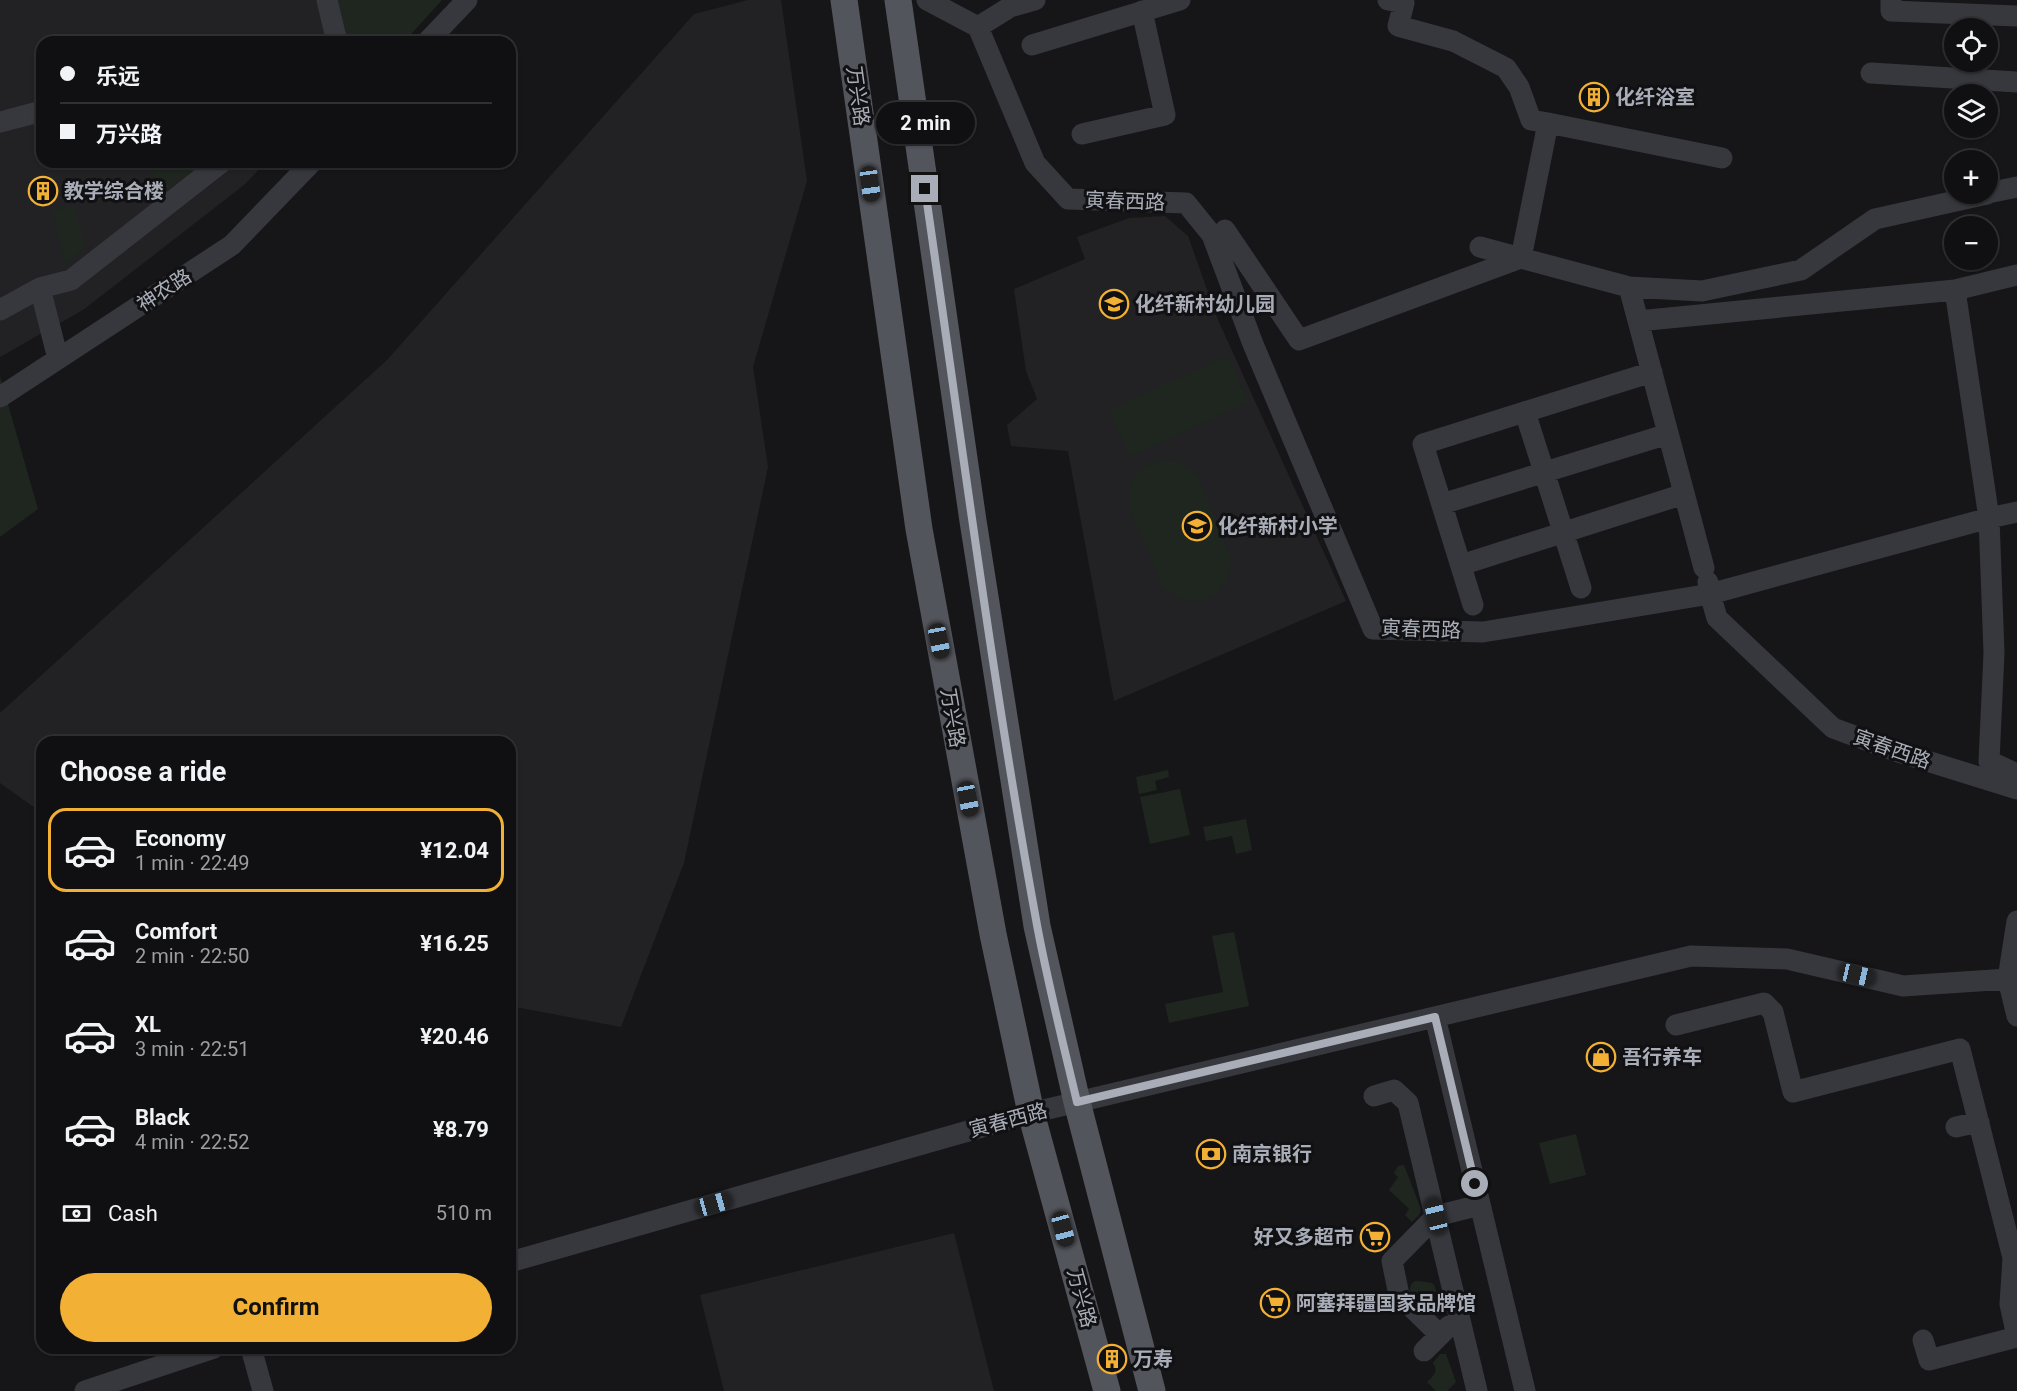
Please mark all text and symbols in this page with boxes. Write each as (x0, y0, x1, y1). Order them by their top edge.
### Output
map controls (1944, 18, 1998, 270)
button: locate (1944, 18, 1998, 72)
text: 乐远 (96, 64, 140, 89)
street label: 万兴路 (842, 65, 874, 127)
building icon: 化纤浴室 (1578, 81, 1610, 113)
button: layers (1944, 84, 1998, 138)
place label: 化纤浴室 (1615, 85, 1695, 109)
callout: 2 min (876, 102, 974, 144)
text: 2 min (900, 111, 951, 135)
text: 万兴路 (96, 122, 162, 147)
button: + (1944, 150, 1998, 204)
car (859, 165, 881, 203)
building icon: 教学综合楼 (27, 175, 59, 207)
route end (911, 175, 938, 202)
place label: 教学综合楼 (64, 179, 164, 203)
street label: 寅春西路 (1085, 188, 1165, 214)
button: − (1944, 216, 1998, 270)
street label: 神农路 (132, 264, 196, 316)
school or university icon: 化纤新村幼儿园 (1098, 288, 1130, 320)
place label: 化纤新村幼儿园 (1135, 292, 1275, 316)
school or university icon: 化纤新村小学 (1181, 510, 1213, 542)
place label: 化纤新村小学 (1218, 514, 1338, 538)
street label: 寅春西路 (1381, 616, 1461, 642)
car (927, 622, 951, 660)
street label: 万兴路 (936, 686, 970, 750)
street label: 寅春西路 (1850, 725, 1934, 773)
text: Choose a ride (60, 756, 226, 788)
car (956, 780, 980, 818)
icon: car (63, 823, 117, 877)
text: Economy (135, 826, 226, 851)
text: ¥12.04 (420, 838, 489, 863)
text: 1 min · 22:49 (135, 851, 250, 875)
icon: car (63, 916, 117, 970)
text: Comfort (135, 919, 217, 944)
text: ¥16.25 (420, 931, 489, 956)
text: 2 min · 22:50 (135, 944, 250, 968)
car (1837, 962, 1877, 988)
icon: car (63, 1009, 117, 1063)
text: XL (135, 1012, 161, 1037)
text: ¥20.46 (420, 1024, 489, 1049)
text: 3 min · 22:51 (135, 1037, 250, 1061)
shop icon: 吾行养车 (1585, 1041, 1617, 1073)
place label: 吾行养车 (1622, 1045, 1702, 1069)
street label: 寅春西路 (966, 1098, 1050, 1142)
icon: car (63, 1102, 117, 1156)
text: Black (135, 1105, 190, 1130)
text: ¥8.79 (433, 1117, 489, 1142)
text: 4 min · 22:52 (135, 1130, 250, 1154)
bank icon: 南京银行 (1195, 1138, 1227, 1170)
place label: 南京银行 (1232, 1142, 1312, 1166)
route start (1461, 1170, 1488, 1197)
car (694, 1190, 734, 1218)
car (1423, 1196, 1449, 1236)
icon: cash (60, 1197, 93, 1230)
text: Cash (108, 1201, 158, 1226)
text: 510 m (436, 1201, 492, 1225)
car (1050, 1209, 1076, 1249)
supermarket icon: 好又多超市 (1359, 1221, 1391, 1253)
place label: 好又多超市 (1254, 1225, 1354, 1249)
street label: 万兴路 (1063, 1266, 1101, 1330)
button: Confirm (60, 1273, 492, 1342)
supermarket icon: 阿塞拜疆国家品牌馆 (1259, 1287, 1291, 1319)
place label: 阿塞拜疆国家品牌馆 (1296, 1291, 1476, 1315)
building icon: 万寿 (1096, 1343, 1128, 1375)
place label: 万寿 (1133, 1347, 1173, 1371)

